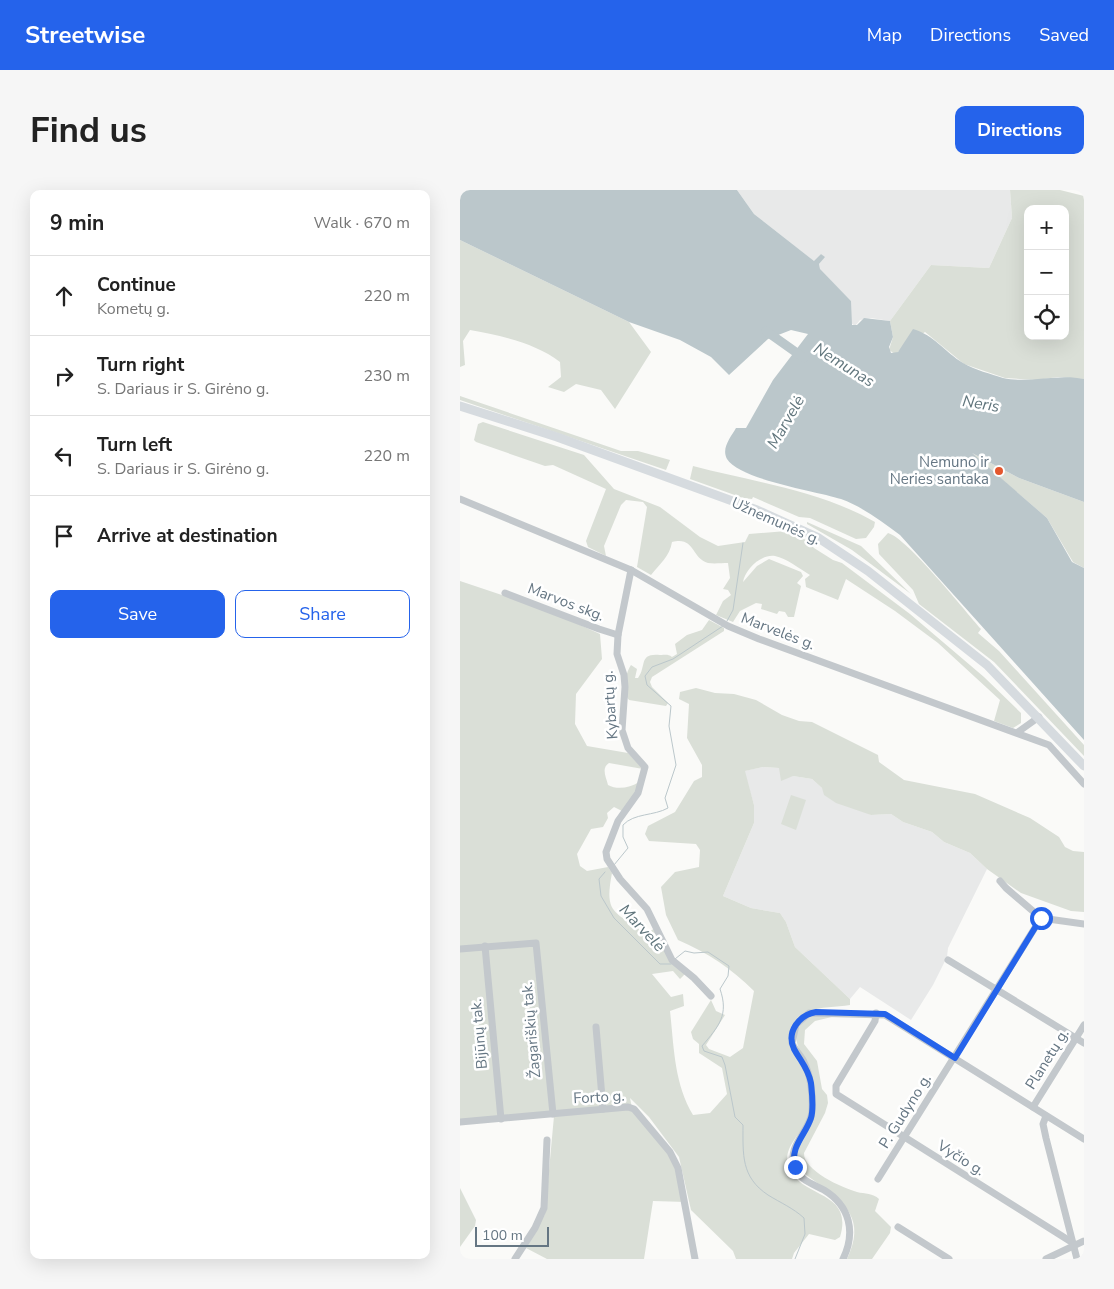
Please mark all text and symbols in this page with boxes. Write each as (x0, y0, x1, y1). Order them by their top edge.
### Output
text: Streetwise (25, 19, 145, 51)
text: Map (867, 23, 902, 47)
text: Directions (930, 23, 1011, 47)
text: Saved (1039, 23, 1089, 47)
button: Directions (955, 106, 1084, 154)
text: Find us (30, 107, 147, 154)
map controls (1024, 205, 1069, 340)
button: + (1024, 205, 1069, 250)
text: 9 min (50, 209, 104, 237)
text: Walk · 670 m (314, 212, 410, 234)
button: − (1024, 250, 1069, 295)
text: Continue (97, 272, 176, 298)
icon: ahead (50, 282, 78, 310)
text: 220 m (363, 285, 410, 307)
button: locate (1024, 295, 1069, 340)
text: Kometų g. (97, 298, 170, 320)
water label: Nemunas (809, 338, 879, 393)
text: Turn right (97, 352, 184, 378)
icon: right (50, 362, 78, 390)
text: 230 m (363, 365, 410, 387)
text: S. Dariaus ir S. Girėno g. (97, 378, 269, 400)
water label: Neris (961, 390, 1002, 418)
water label: Marvelė (762, 391, 810, 453)
text: Turn left (97, 432, 172, 458)
icon: left (50, 442, 78, 470)
text: 220 m (363, 445, 410, 467)
place label: Nemuno ir Neries santaka (890, 452, 990, 489)
text: S. Dariaus ir S. Girėno g. (97, 458, 269, 480)
marker: Nemuno ir Neries santaka (993, 465, 1005, 477)
street label: Užnemunės g. (728, 492, 824, 550)
icon: arrive (50, 522, 78, 550)
text: Arrive at destination (97, 523, 278, 549)
street label: Marvos skg. (525, 578, 607, 626)
button: Save (50, 590, 225, 638)
button: Share (235, 590, 410, 638)
street label: Marvelės g. (738, 608, 818, 654)
street label: Kybartų g. (598, 670, 622, 740)
water label: Marvelė (614, 899, 670, 957)
route start (1030, 907, 1053, 930)
street label: Žagariškių tak. (517, 981, 545, 1079)
street label: Bijūnų tak. (466, 998, 492, 1070)
street label: Planetų g. (1020, 1025, 1074, 1093)
street label: P. Gudyno g. (874, 1070, 936, 1152)
street label: Forto g. (573, 1086, 625, 1108)
street label: Vyčio g. (933, 1135, 989, 1180)
route end (784, 1156, 807, 1179)
scale bar (475, 1224, 549, 1247)
text: 100 m (482, 1226, 523, 1245)

